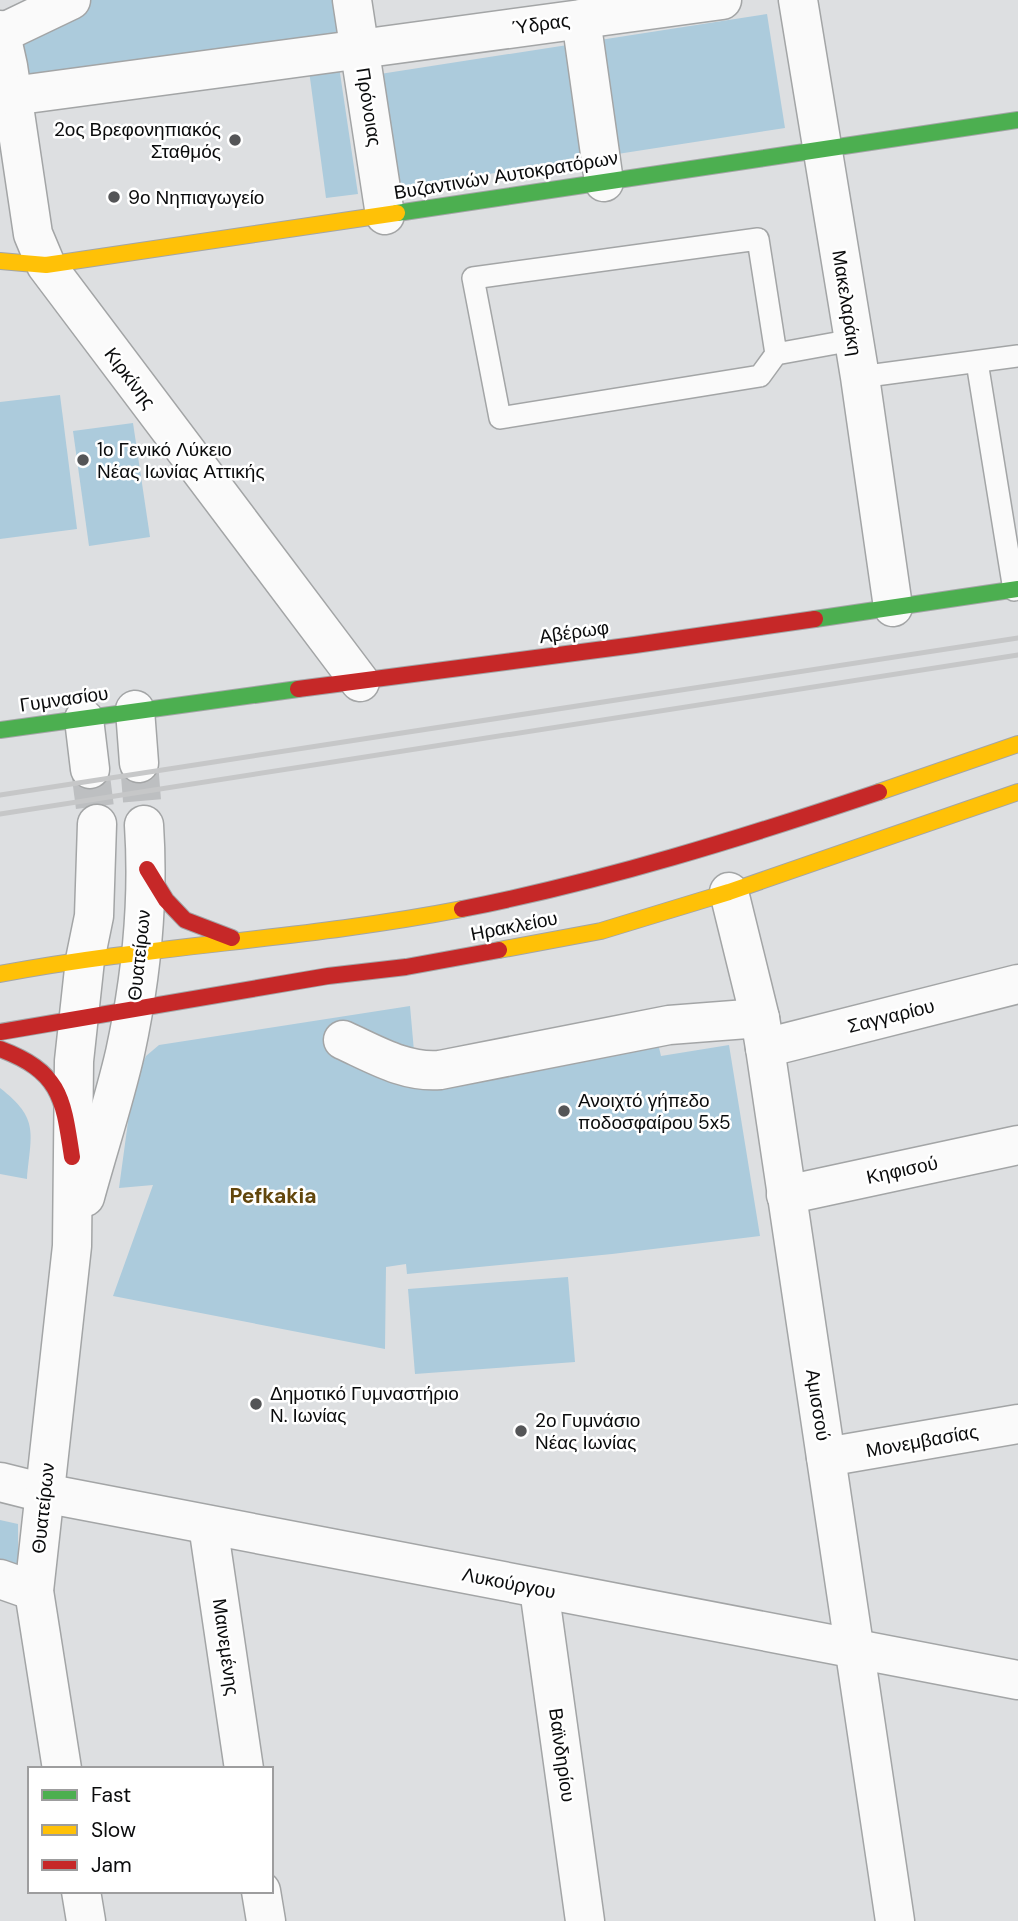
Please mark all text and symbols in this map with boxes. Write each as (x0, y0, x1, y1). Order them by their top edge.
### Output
street label: Ύδρας (511, 8, 571, 40)
street label: Πρόνοιας (350, 66, 388, 148)
place label: 2ος Βρεφονηπιακός Σταθμός (54, 117, 221, 164)
marker: 2ος Βρεφονηπιακός Σταθμός (227, 132, 243, 148)
street label: Βυζαντινών Αυτοκρατόρων (392, 145, 620, 205)
place label: 9ο Νηπιαγωγείο (128, 185, 264, 210)
marker: 9ο Νηπιαγωγείο (106, 189, 122, 205)
street label: Μακελαράκη (826, 248, 868, 358)
street label: Κιρκίνης (99, 342, 161, 414)
place label: 1ο Γενικό Λύκειο Νέας Ιωνίας Αττικής (97, 437, 265, 484)
marker: 1ο Γενικό Λύκειο Νέας Ιωνίας Αττικής (75, 452, 91, 468)
street label: Αβέρωφ (538, 615, 610, 649)
street label: Γυμνασίου (18, 680, 110, 718)
street label: Ηρακλείου (468, 905, 560, 947)
street label: Θυατείρων (122, 908, 156, 1002)
street label: Σαγγαρίου (845, 993, 937, 1039)
place label: Ανοιχτό γήπεδο ποδοσφαίρου 5x5 (578, 1088, 731, 1135)
marker: Ανοιχτό γήπεδο ποδοσφαίρου 5x5 (556, 1103, 572, 1119)
street label: Κηφισού (864, 1150, 940, 1190)
district label: Pefkakia (229, 1182, 317, 1210)
street label: Αμισσού (800, 1367, 836, 1443)
place label: Δημοτικό Γυμναστήριο Ν. Ιωνίας (270, 1381, 459, 1428)
marker: Δημοτικό Γυμναστήριο Ν. Ιωνίας (248, 1396, 264, 1412)
place label: 2ο Γυμνάσιο Νέας Ιωνίας (535, 1408, 640, 1455)
street label: Μονεμβασίας (864, 1419, 980, 1463)
marker: 2ο Γυμνάσιο Νέας Ιωνίας (513, 1423, 529, 1439)
street label: Θυατείρων (26, 1461, 60, 1555)
street label: Λυκούργου (460, 1562, 558, 1604)
street label: Μαινεμένης (207, 1597, 245, 1697)
street label: Βαϊνδηρίου (543, 1706, 581, 1804)
legend (28, 1767, 273, 1893)
text: Fast (91, 1781, 131, 1809)
text: Slow (91, 1816, 136, 1844)
text: Jam (91, 1851, 132, 1879)

